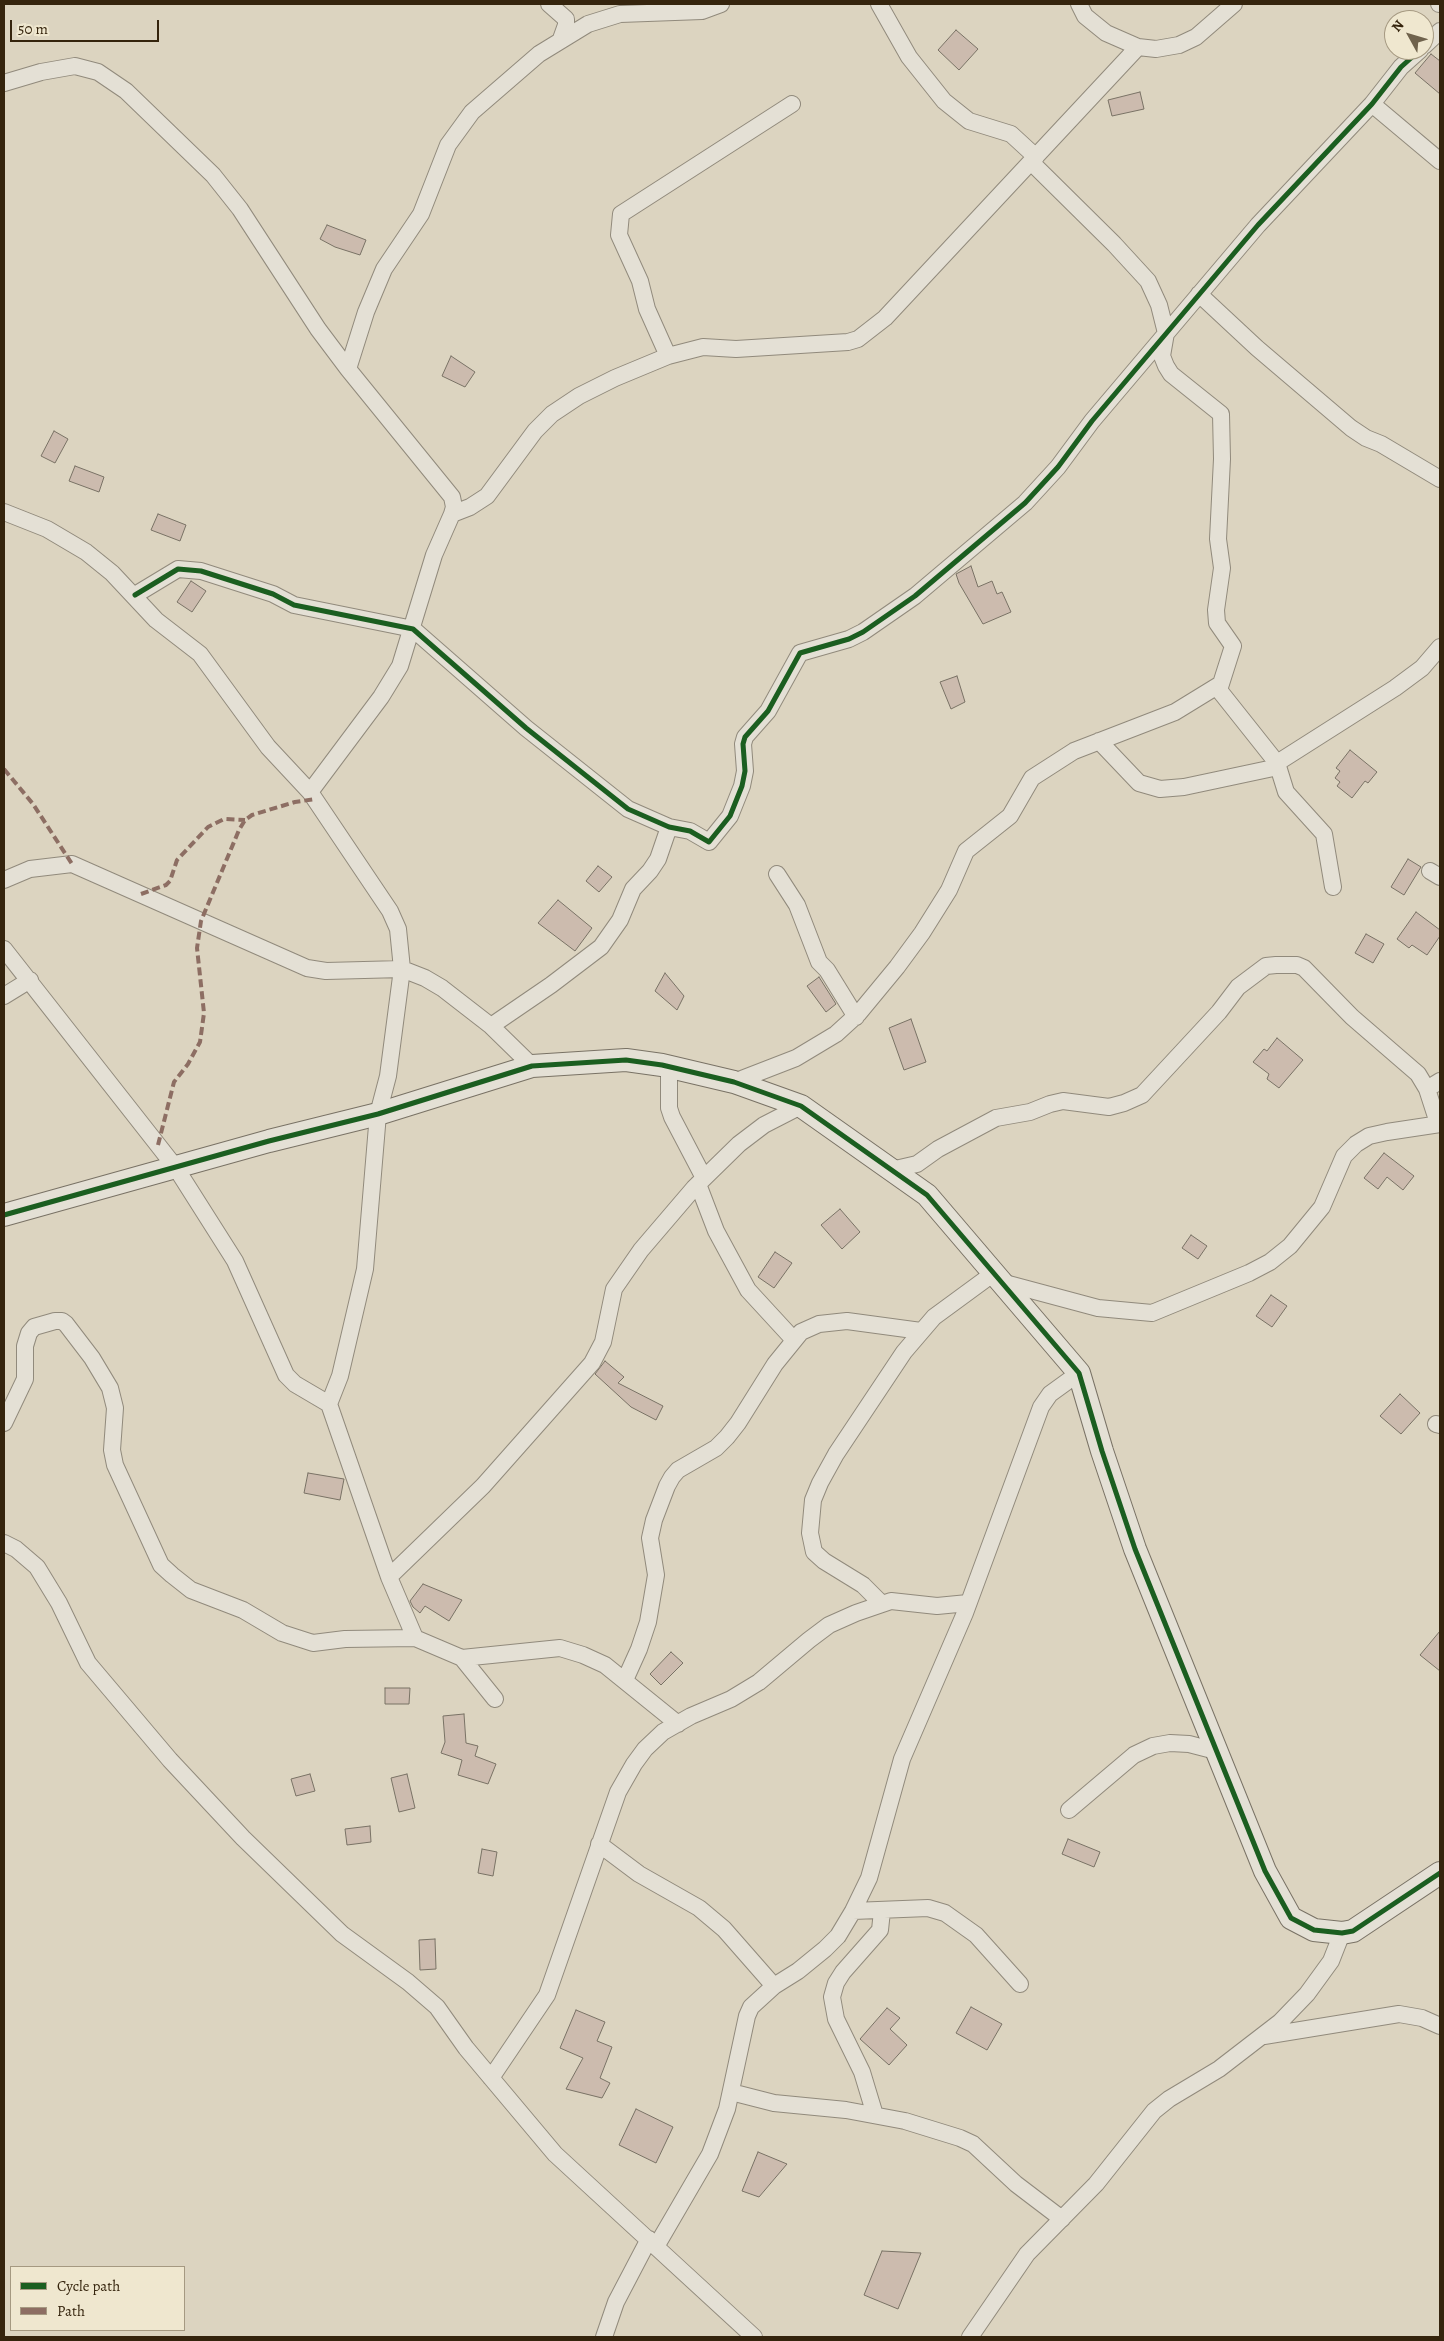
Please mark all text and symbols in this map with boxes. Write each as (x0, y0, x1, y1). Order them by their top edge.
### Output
scale bar (12, 10, 161, 42)
north arrow (1384, 10, 1434, 60)
text: N (1387, 16, 1408, 36)
text: 50 m (18, 19, 48, 39)
legend (10, 2266, 185, 2331)
text: Cycle path (57, 2276, 120, 2296)
text: Path (57, 2301, 85, 2321)

